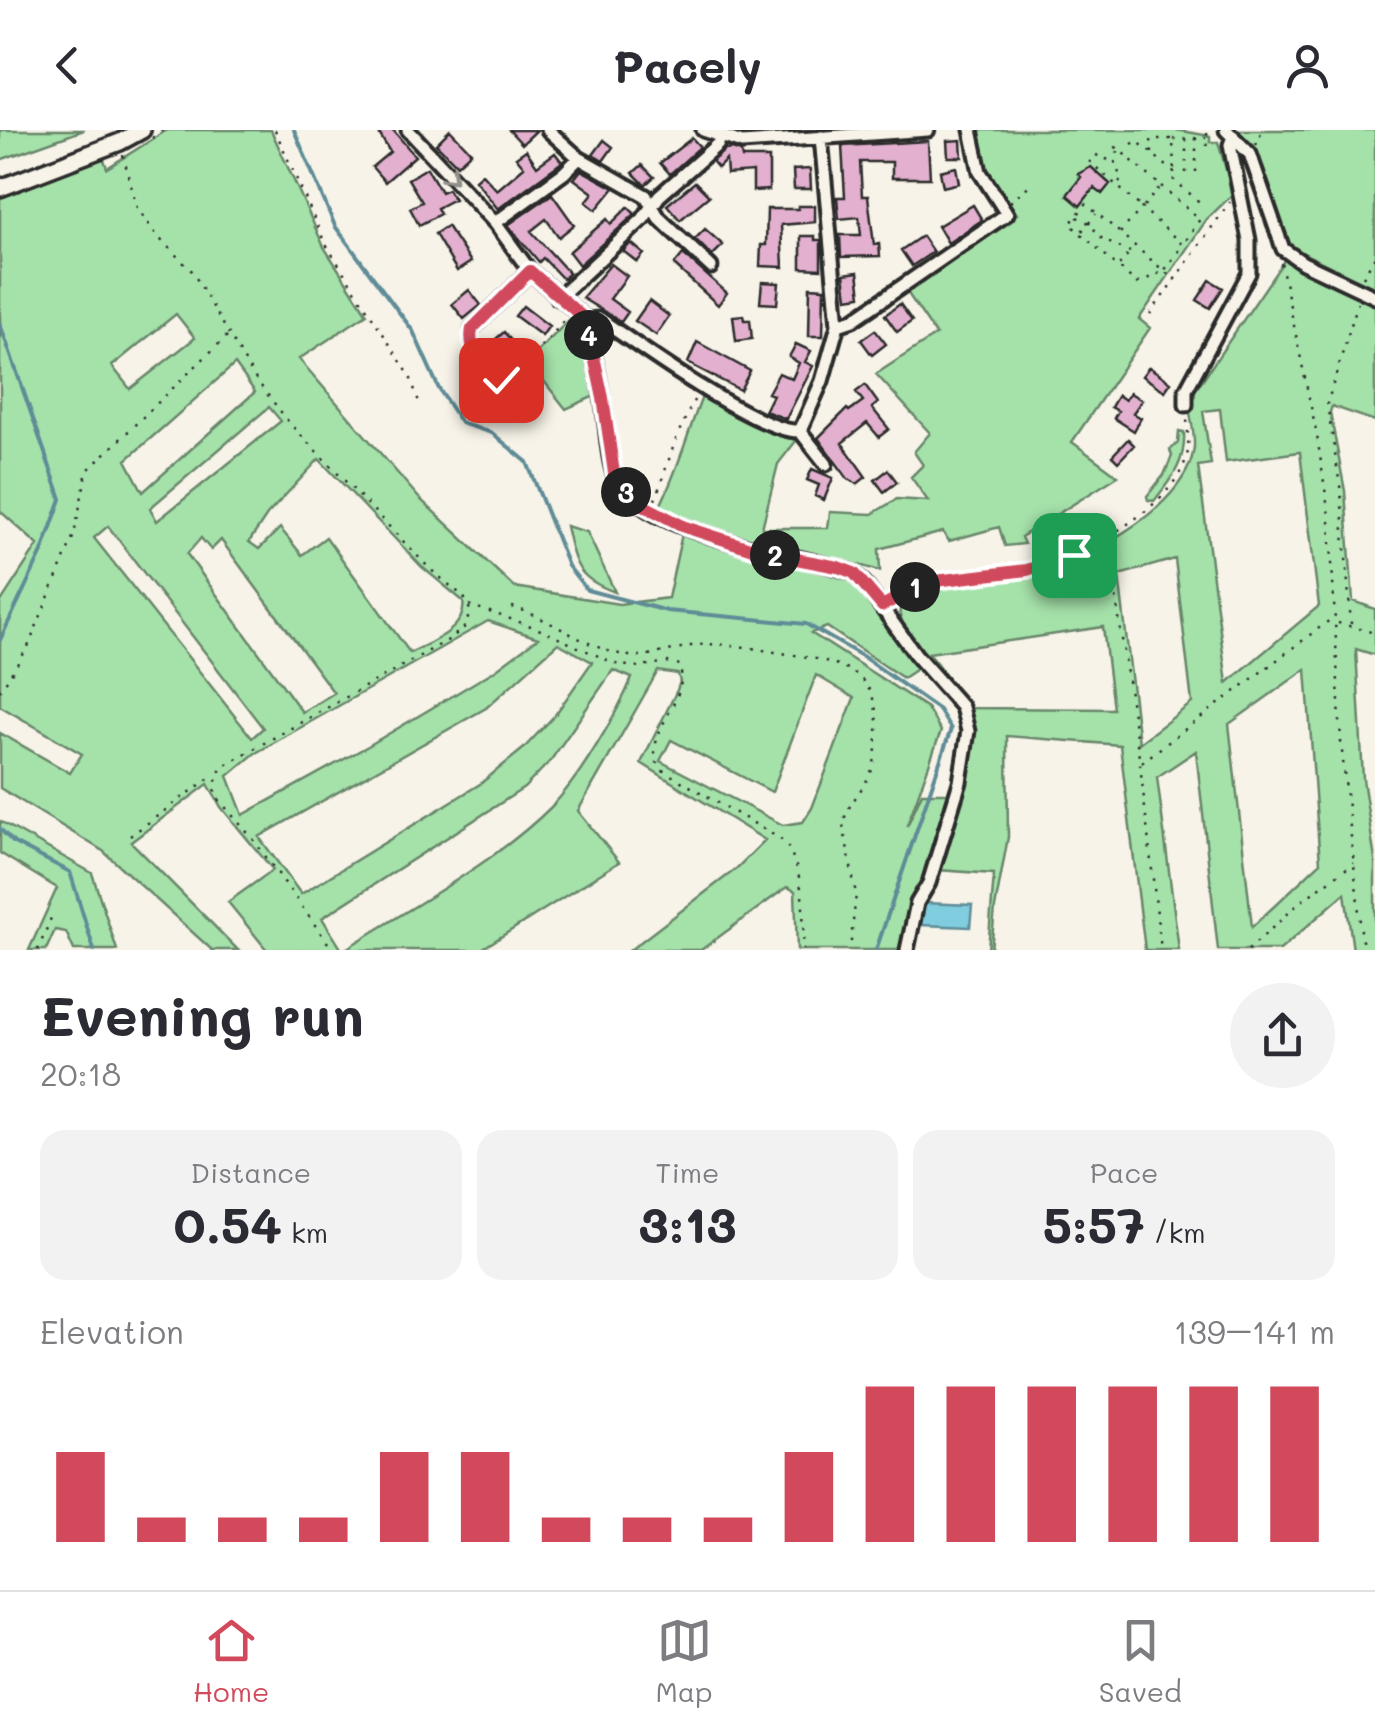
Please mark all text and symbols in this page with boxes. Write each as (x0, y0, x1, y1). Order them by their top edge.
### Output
text: Pacely (613, 36, 762, 94)
icon: back (40, 38, 95, 93)
icon: person (1280, 38, 1335, 93)
one-way arrow (439, 165, 457, 183)
pin: 4 (564, 310, 614, 360)
text: 4 (580, 317, 598, 353)
pin (459, 338, 544, 423)
icon: check (474, 353, 529, 408)
pin: 3 (601, 467, 651, 517)
text: 3 (618, 474, 634, 510)
pin (1032, 513, 1117, 598)
icon: arrive (1047, 528, 1102, 583)
pin: 2 (750, 530, 800, 580)
text: 2 (767, 537, 783, 573)
pin: 1 (890, 562, 940, 612)
text: 1 (909, 569, 921, 605)
text: Evening run (40, 978, 364, 1050)
button: share (1230, 983, 1335, 1088)
text: 20:18 (40, 1052, 121, 1094)
text: Distance (191, 1154, 311, 1190)
text: Time (656, 1154, 719, 1190)
text: Pace (1090, 1154, 1158, 1190)
text: 0.54 (174, 1190, 282, 1256)
text: 3:13 (638, 1190, 736, 1256)
text: 5:57 (1043, 1190, 1145, 1256)
text: km (282, 1214, 328, 1250)
text: /km (1145, 1214, 1206, 1250)
text: Elevation (40, 1310, 184, 1352)
text: 139–141 m (1174, 1310, 1335, 1352)
tab: Home (193, 1613, 269, 1709)
tab: Map (656, 1613, 713, 1709)
tab: Saved (1099, 1613, 1182, 1709)

